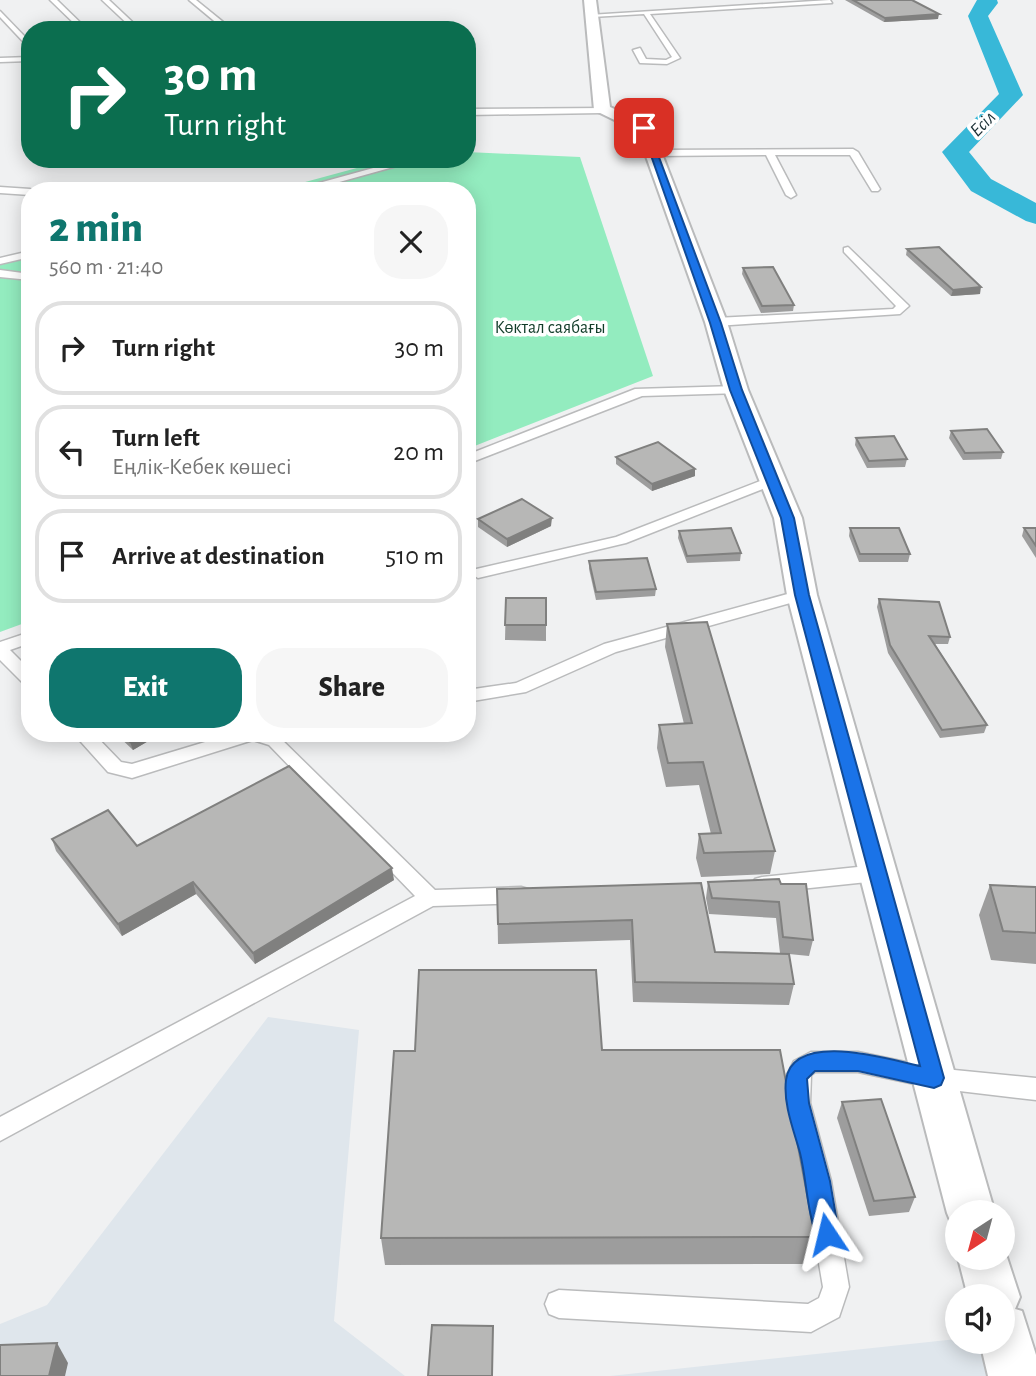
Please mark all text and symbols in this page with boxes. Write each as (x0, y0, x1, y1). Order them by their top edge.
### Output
icon: right (49, 49, 140, 140)
text: 30 m (164, 51, 258, 100)
pin (614, 98, 674, 158)
water label: Есіл (967, 108, 999, 140)
text: Turn right (164, 109, 286, 141)
icon: arrive (625, 109, 663, 147)
button: close (374, 205, 448, 279)
text: 2 min (49, 207, 143, 249)
text: 560 m · 21:40 (49, 256, 163, 279)
park label: Көктал саябағы (495, 318, 606, 337)
icon: right (53, 329, 91, 367)
text: Turn right (112, 335, 215, 361)
text: 30 m (394, 335, 444, 361)
text: Turn left (112, 425, 200, 451)
icon: left (53, 433, 91, 471)
text: 20 m (393, 439, 444, 465)
text: Еңлік-Кебек көшесі (112, 456, 292, 479)
icon: arrive (53, 537, 91, 575)
text: Arrive at destination (112, 543, 325, 569)
text: 510 m (385, 543, 444, 569)
button: Exit (49, 648, 242, 728)
button: Share (256, 648, 448, 728)
position arrow (790, 1197, 864, 1271)
north arrow (945, 1200, 1015, 1270)
map controls (945, 1200, 1015, 1354)
button: sound (945, 1284, 1015, 1354)

